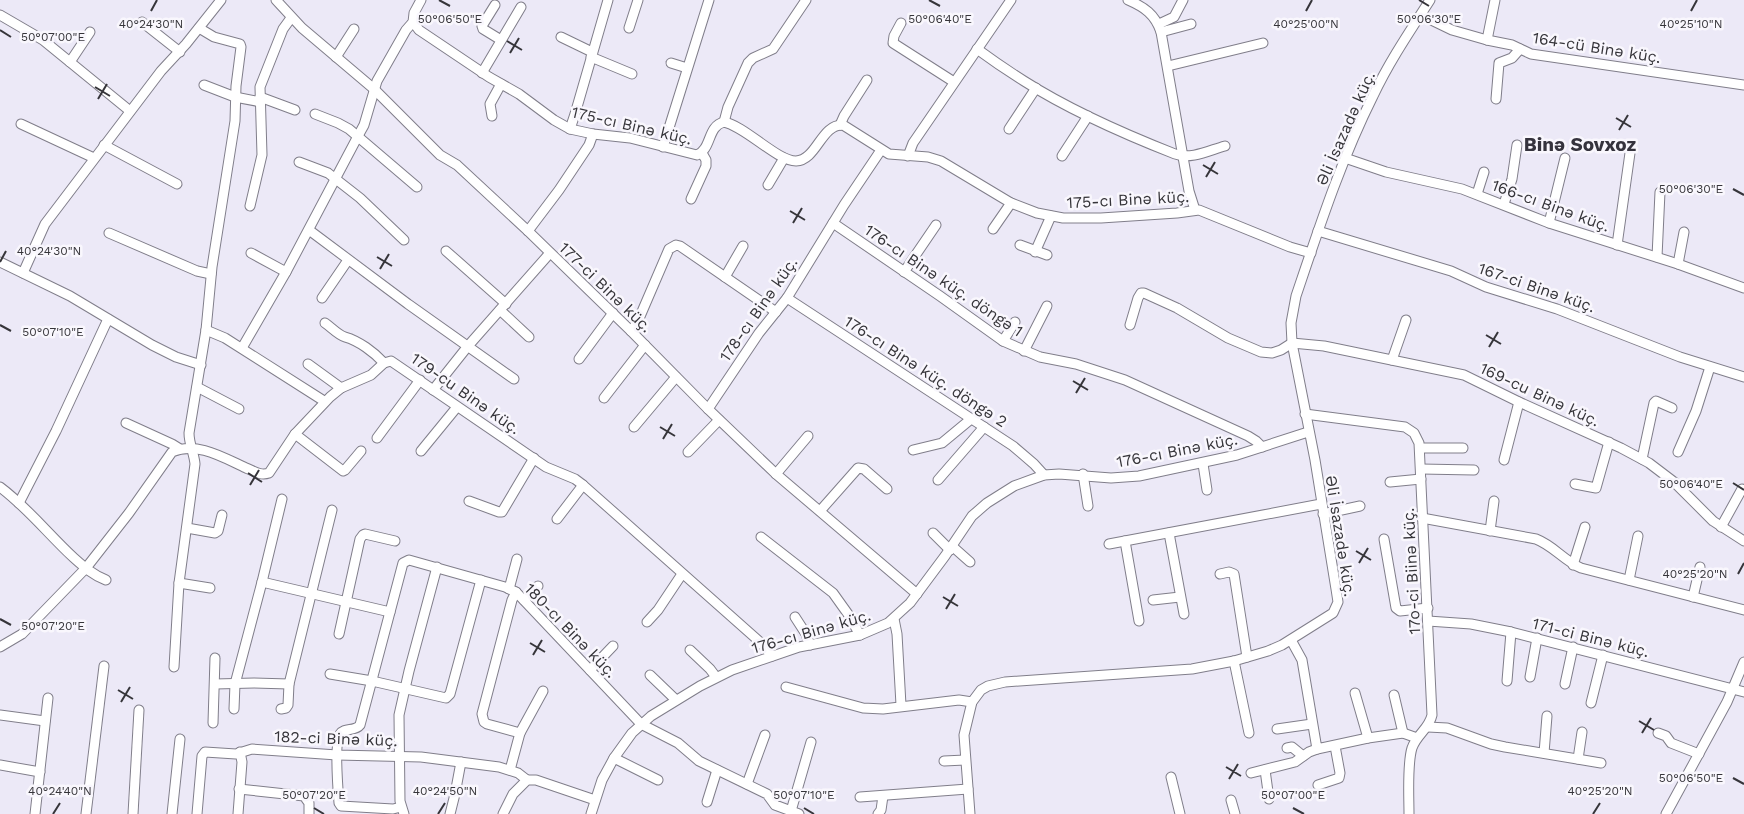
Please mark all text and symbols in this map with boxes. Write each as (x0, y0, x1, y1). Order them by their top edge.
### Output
text: 50°06'50"E (418, 12, 483, 26)
text: 50°06'40"E (908, 12, 972, 26)
text: 50°06'30"E (1397, 12, 1462, 26)
text: 40°24'30"N (119, 17, 183, 31)
text: 40°25'00"N (1273, 17, 1339, 31)
text: 40°25'10"N (1660, 17, 1722, 31)
street label: 164-cü Binə küç. (1531, 28, 1662, 67)
text: 50°07'00"E (21, 30, 85, 44)
street label: Əli İsazadə küç. (1312, 68, 1379, 188)
street label: 175-cı Binə küç. (570, 102, 694, 149)
district label: Binə Sovxoz (1524, 133, 1637, 156)
street label: 166-cı Binə küç. (1489, 175, 1612, 236)
text: 50°06'30"E (1659, 182, 1724, 196)
street label: 175-cı Binə küç. (1066, 187, 1190, 212)
street label: 176-cı Binə küç. döngə 1 (861, 220, 1027, 341)
street label: 177-ci Binə küç. (555, 238, 656, 336)
text: 40°24'30"N (17, 244, 81, 258)
street label: 178-cı Binə küç. (715, 253, 801, 365)
street label: 167-ci Binə küç. (1476, 259, 1598, 316)
street label: 176-cı Binə küç. döngə 2 (841, 312, 1011, 431)
text: 50°07'10"E (22, 325, 84, 339)
street label: 179-cu Binə küç. (407, 349, 524, 438)
street label: 169-cu Binə küç. (1477, 358, 1603, 430)
street label: 176-cı Binə küç. (1115, 429, 1239, 472)
street label: Əli İsazadə küç. (1322, 474, 1359, 598)
text: 50°06'40"E (1659, 477, 1723, 491)
street label: 17o-ci Biinə küç. (1399, 507, 1424, 635)
text: 40°25'20"N (1662, 567, 1728, 581)
street label: 180-cı Binə küç. (521, 579, 621, 682)
street label: 176-cı Binə küç. (749, 605, 873, 658)
street label: 171-ci Binə küç. (1530, 614, 1651, 661)
text: 50°07'20"E (21, 619, 85, 633)
street label: 182-ci Binə küç. (274, 727, 398, 750)
text: 50°06'50"E (1659, 771, 1724, 785)
text: 40°24'40"N (28, 784, 92, 798)
text: 40°24'50"N (413, 784, 477, 798)
text: 40°25'20"N (1567, 784, 1633, 798)
text: 50°07'20"E (282, 788, 346, 802)
text: 50°07'10"E (773, 788, 835, 802)
text: 50°07'00"E (1261, 788, 1325, 802)

